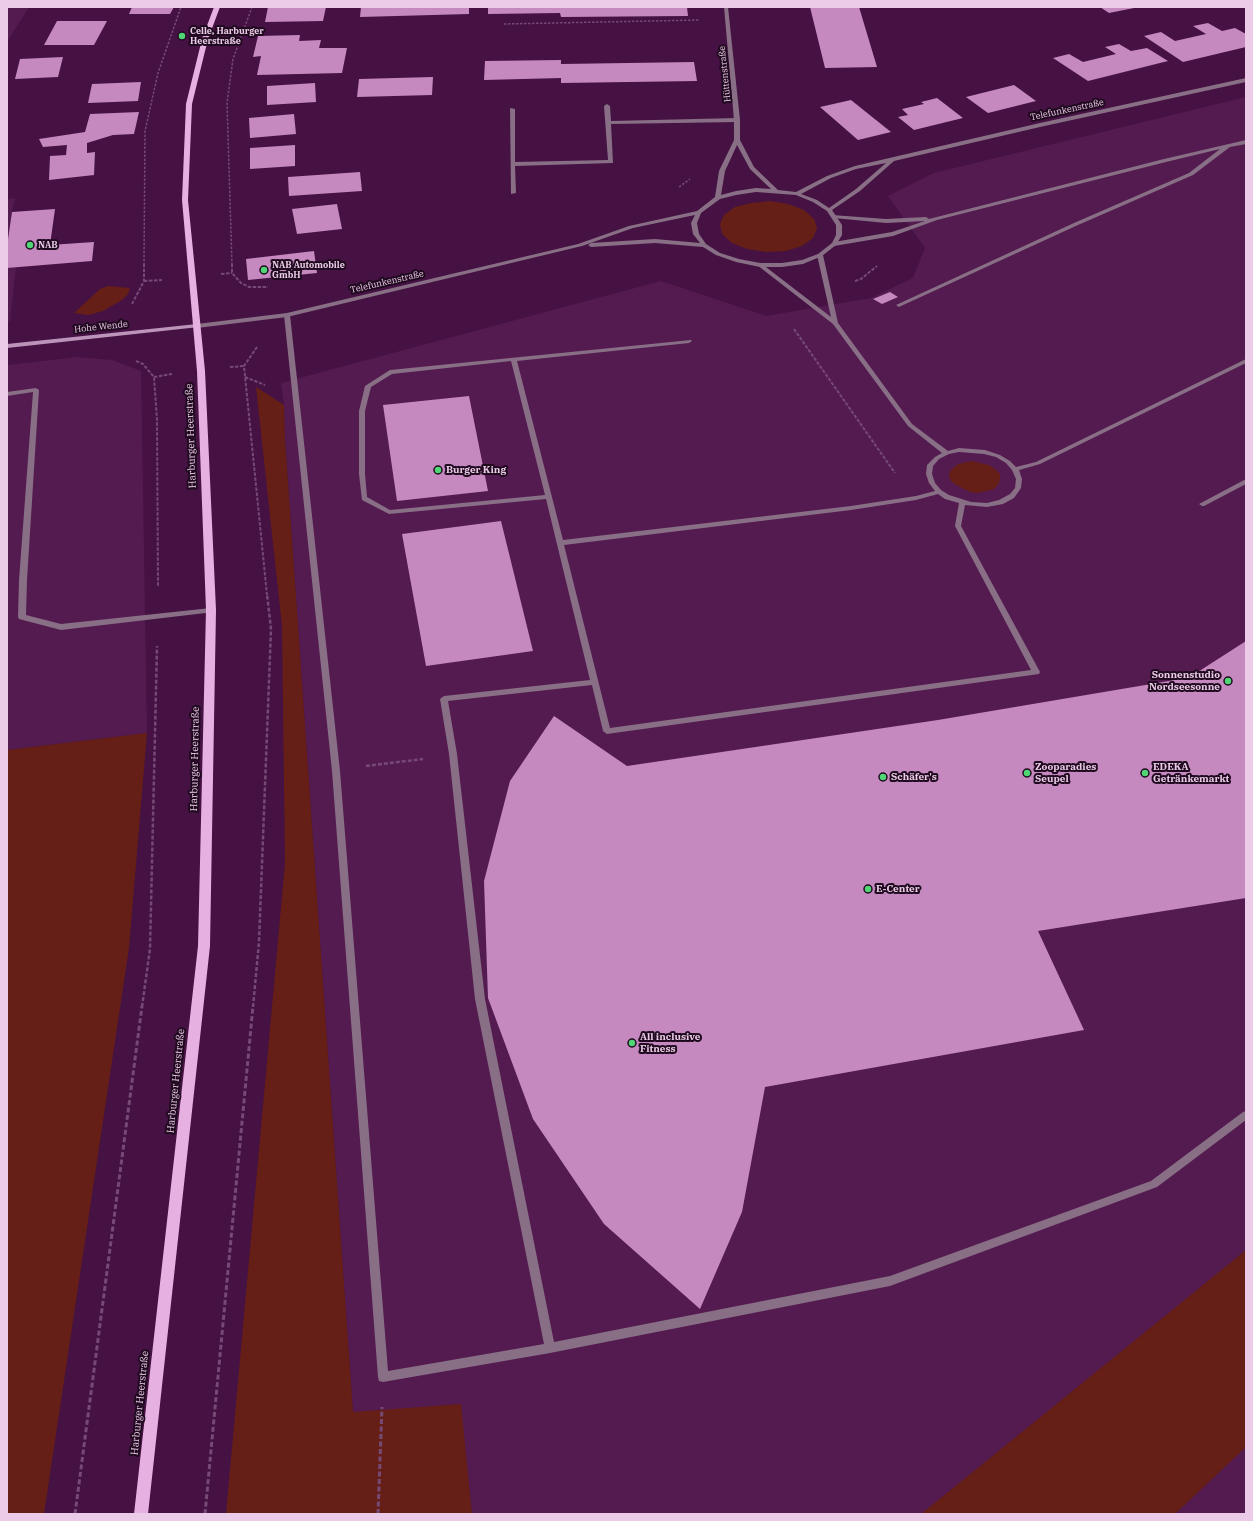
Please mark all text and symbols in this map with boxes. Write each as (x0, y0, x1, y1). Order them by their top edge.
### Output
place label: Celle, Harburger Heerstraße (190, 26, 264, 47)
marker: Celle, Harburger Heerstraße (177, 31, 187, 41)
street label: Hüttenstraße (717, 45, 733, 103)
street label: Telefunkenstraße (1029, 97, 1105, 123)
marker: NAB (25, 240, 35, 250)
place label: NAB (38, 240, 58, 250)
place label: NAB Automobile GmbH (272, 260, 345, 281)
marker: NAB Automobile GmbH (259, 265, 269, 275)
street label: Telefunkenstraße (349, 268, 425, 296)
street label: Hohe Wende (74, 319, 128, 335)
street label: Harburger Heerstraße (183, 383, 199, 489)
place label: Burger King (446, 464, 506, 476)
marker: Burger King (433, 465, 443, 475)
place label: Sonnenstudio Nordseesonne (1149, 669, 1220, 692)
marker: Sonnenstudio Nordseesonne (1223, 676, 1233, 686)
street label: Harburger Heerstraße (188, 706, 202, 812)
place label: Zooparadies Seupel (1035, 761, 1096, 784)
place label: EDEKA Getränkemarkt (1153, 761, 1229, 784)
marker: Zooparadies Seupel (1022, 768, 1032, 778)
marker: EDEKA Getränkemarkt (1140, 768, 1150, 778)
place label: Schäfer's (891, 771, 937, 783)
marker: Schäfer's (878, 772, 888, 782)
place label: E-Center (876, 883, 920, 895)
marker: E-Center (863, 884, 873, 894)
street label: Harburger Heerstraße (165, 1028, 187, 1134)
place label: All inclusive Fitness (640, 1031, 700, 1054)
marker: All inclusive Fitness (627, 1038, 637, 1048)
street label: Harburger Heerstraße (129, 1350, 151, 1456)

